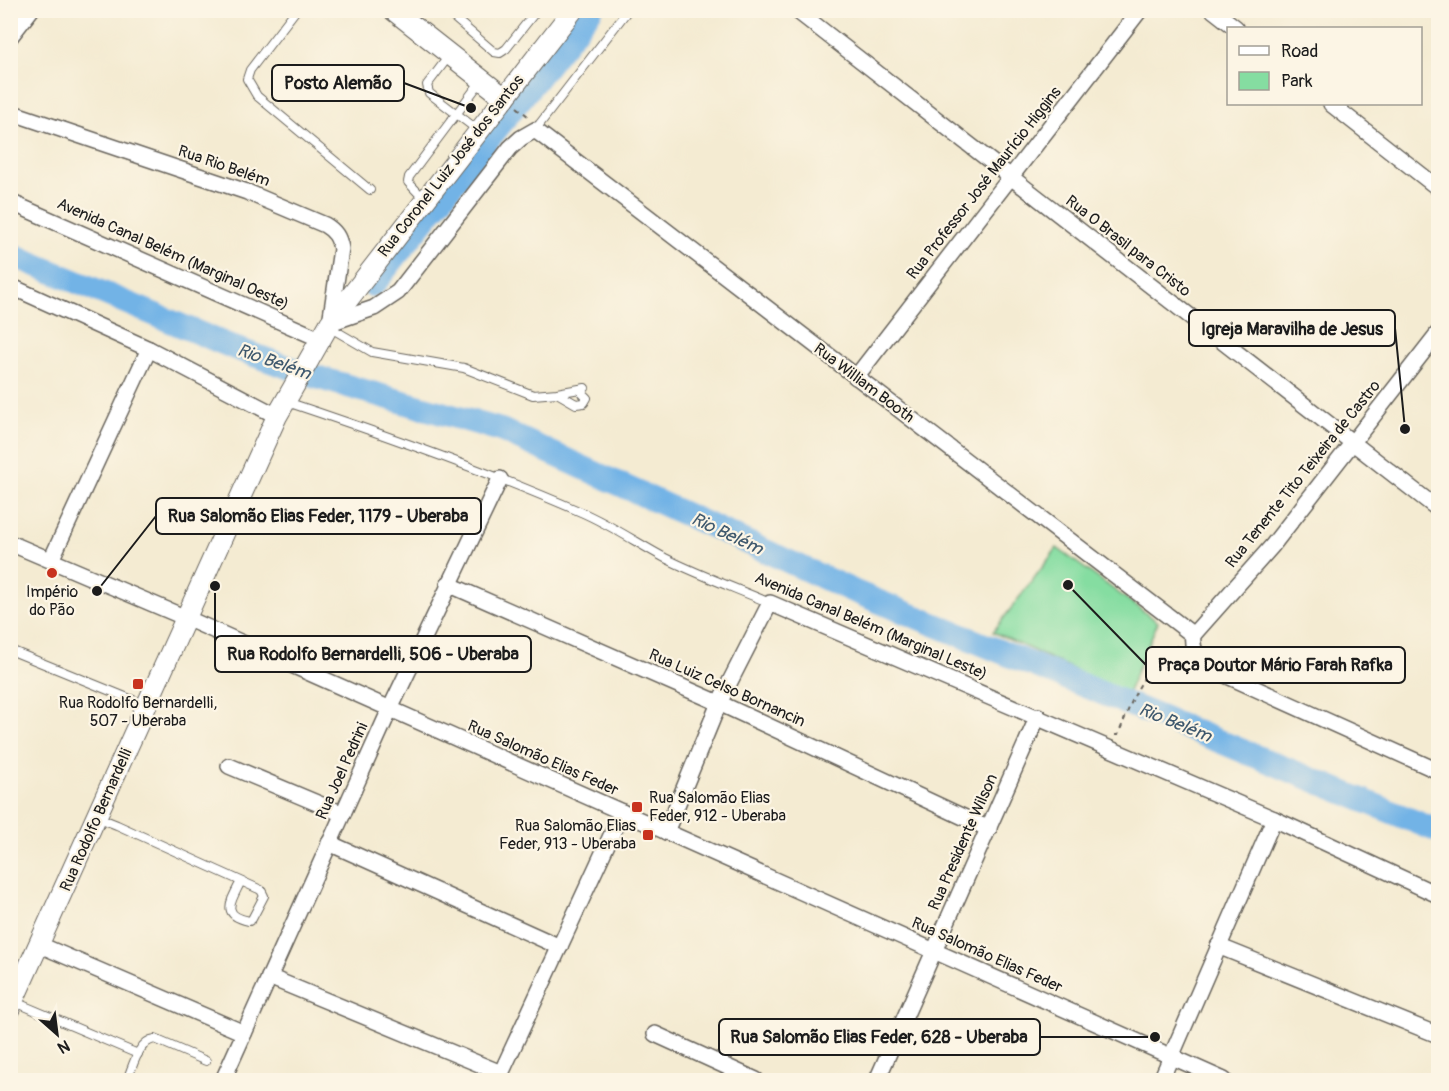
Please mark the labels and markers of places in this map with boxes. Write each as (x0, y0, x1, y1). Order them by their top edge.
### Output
callout: Posto Alemão (272, 65, 404, 101)
callout: Igreja Maravilha de Jesus (1189, 310, 1395, 346)
callout: Rua Salomão Elias Feder, 1179 - Uberaba (156, 498, 481, 534)
marker: Império do Pão (45, 566, 59, 580)
place label: Império do Pão (26, 582, 78, 620)
callout: Rua Rodolfo Bernardelli, 506 - Uberaba (215, 636, 531, 672)
callout: Praça Doutor Mário Farah Rafka (1146, 647, 1405, 683)
marker: Rua Rodolfo Bernardelli, 507 - Uberaba (131, 677, 145, 691)
place label: Rua Rodolfo Bernardelli, 507 - Uberaba (59, 693, 217, 731)
place label: Rua Salomão Elias Feder, 912 - Uberaba (649, 788, 786, 826)
marker: Rua Salomão Elias Feder, 912 - Uberaba (630, 800, 644, 814)
place label: Rua Salomão Elias Feder, 913 - Uberaba (499, 816, 636, 854)
marker: Rua Salomão Elias Feder, 913 - Uberaba (641, 828, 655, 842)
callout: Rua Salomão Elias Feder, 628 - Uberaba (719, 1019, 1040, 1055)

